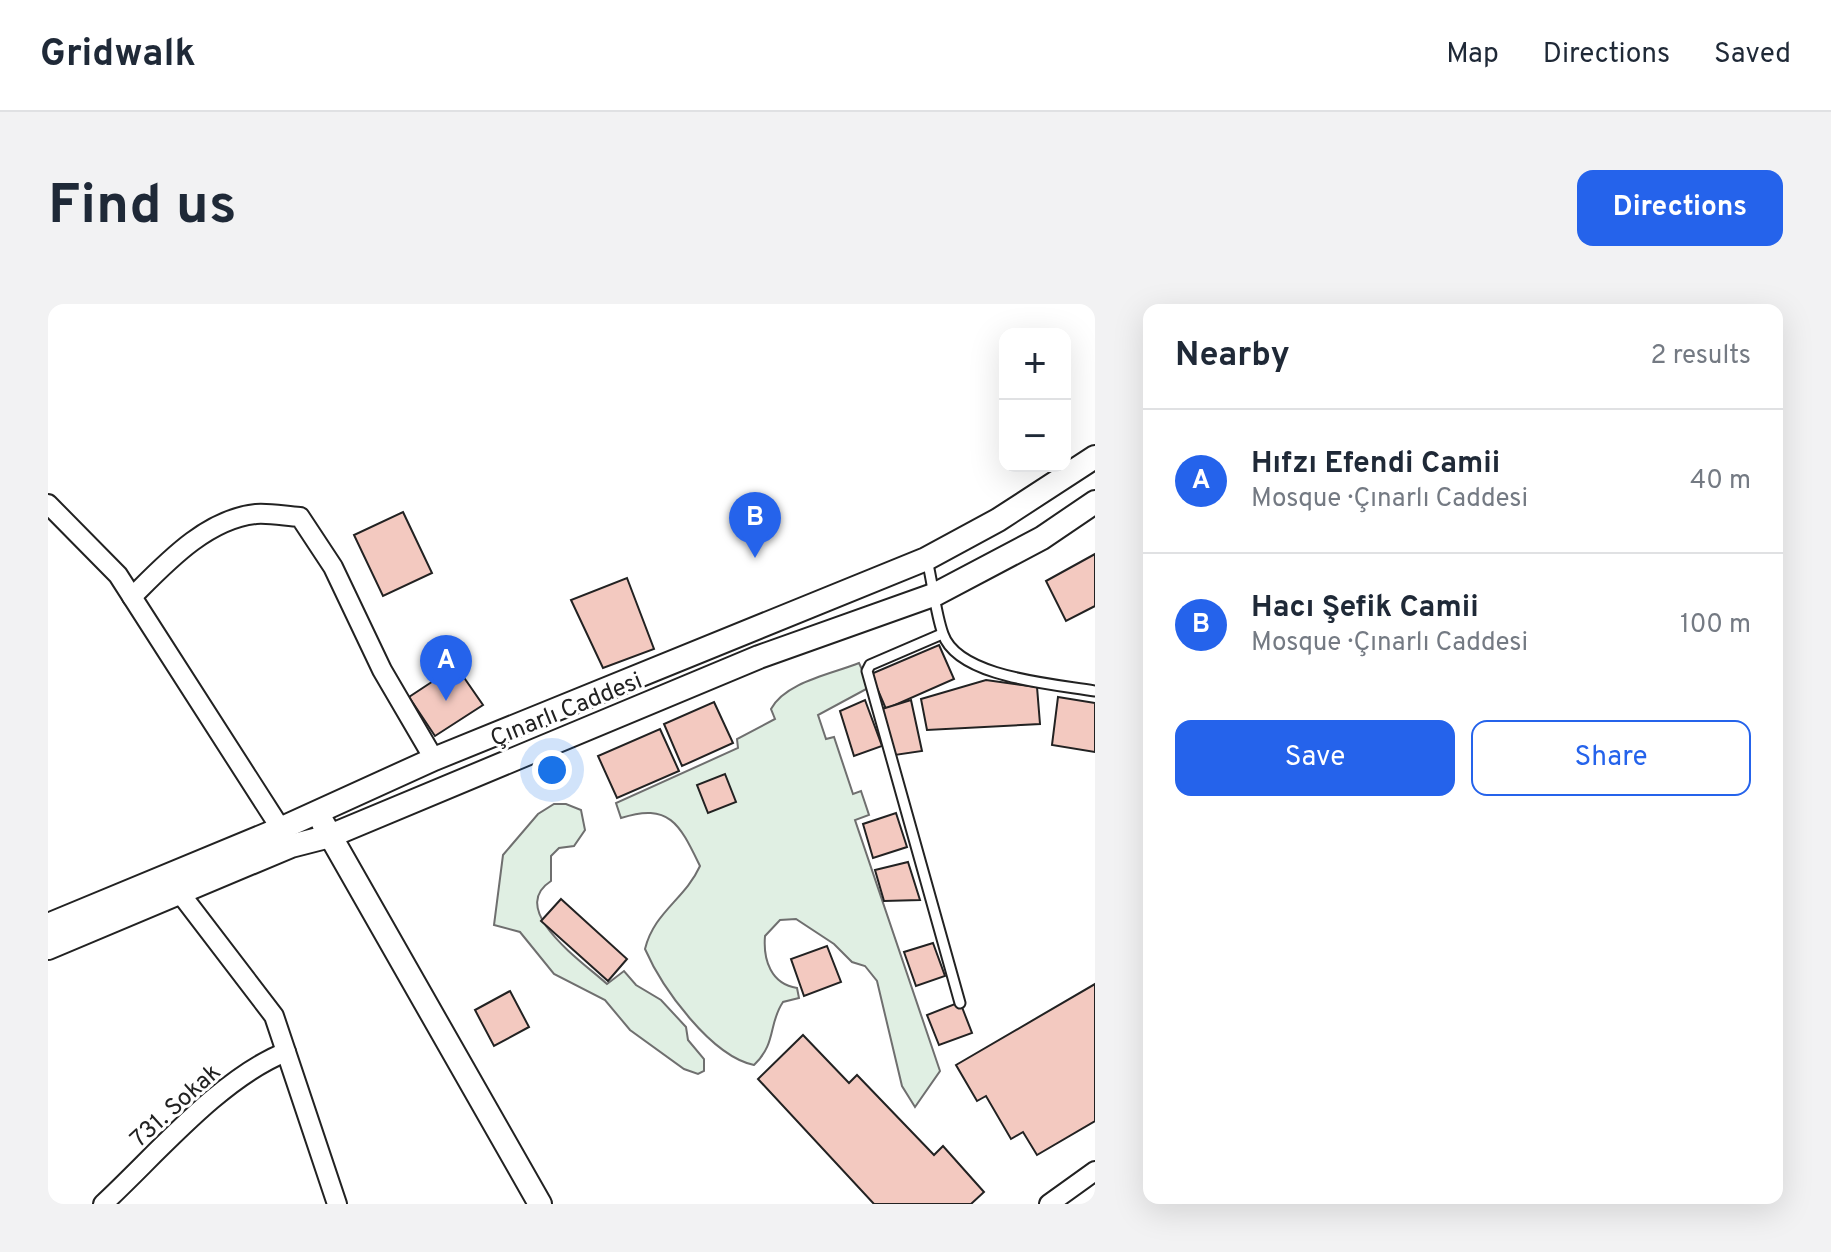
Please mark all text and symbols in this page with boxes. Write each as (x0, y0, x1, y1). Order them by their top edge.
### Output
text: Gridwalk (40, 31, 196, 80)
text: Map (1446, 37, 1499, 73)
text: Directions (1543, 37, 1670, 73)
text: Saved (1714, 37, 1791, 73)
button: Directions (1577, 170, 1783, 246)
text: Find us (48, 173, 237, 243)
map controls (999, 328, 1071, 472)
button: + (999, 328, 1071, 400)
text: Nearby (1175, 335, 1290, 378)
text: 2 results (1651, 340, 1751, 373)
button: − (999, 400, 1071, 472)
text: Hıfzı Efendi Camii (1251, 446, 1500, 483)
text: A (1192, 465, 1210, 498)
text: 40 m (1690, 465, 1751, 498)
text: Mosque · Çınarlı Caddesi (1251, 483, 1528, 516)
pin: B (729, 492, 781, 558)
text: Hacı Şefik Camii (1251, 590, 1479, 627)
text: B (1192, 609, 1210, 642)
text: 100 m (1680, 609, 1751, 642)
text: Mosque · Çınarlı Caddesi (1251, 627, 1528, 660)
pin: A (420, 635, 472, 701)
street label: Çınarlı Caddesi (486, 667, 647, 755)
button: Save (1175, 720, 1455, 796)
button: Share (1471, 720, 1751, 796)
your location (532, 750, 572, 790)
street label: 731. Sokak (125, 1058, 228, 1155)

